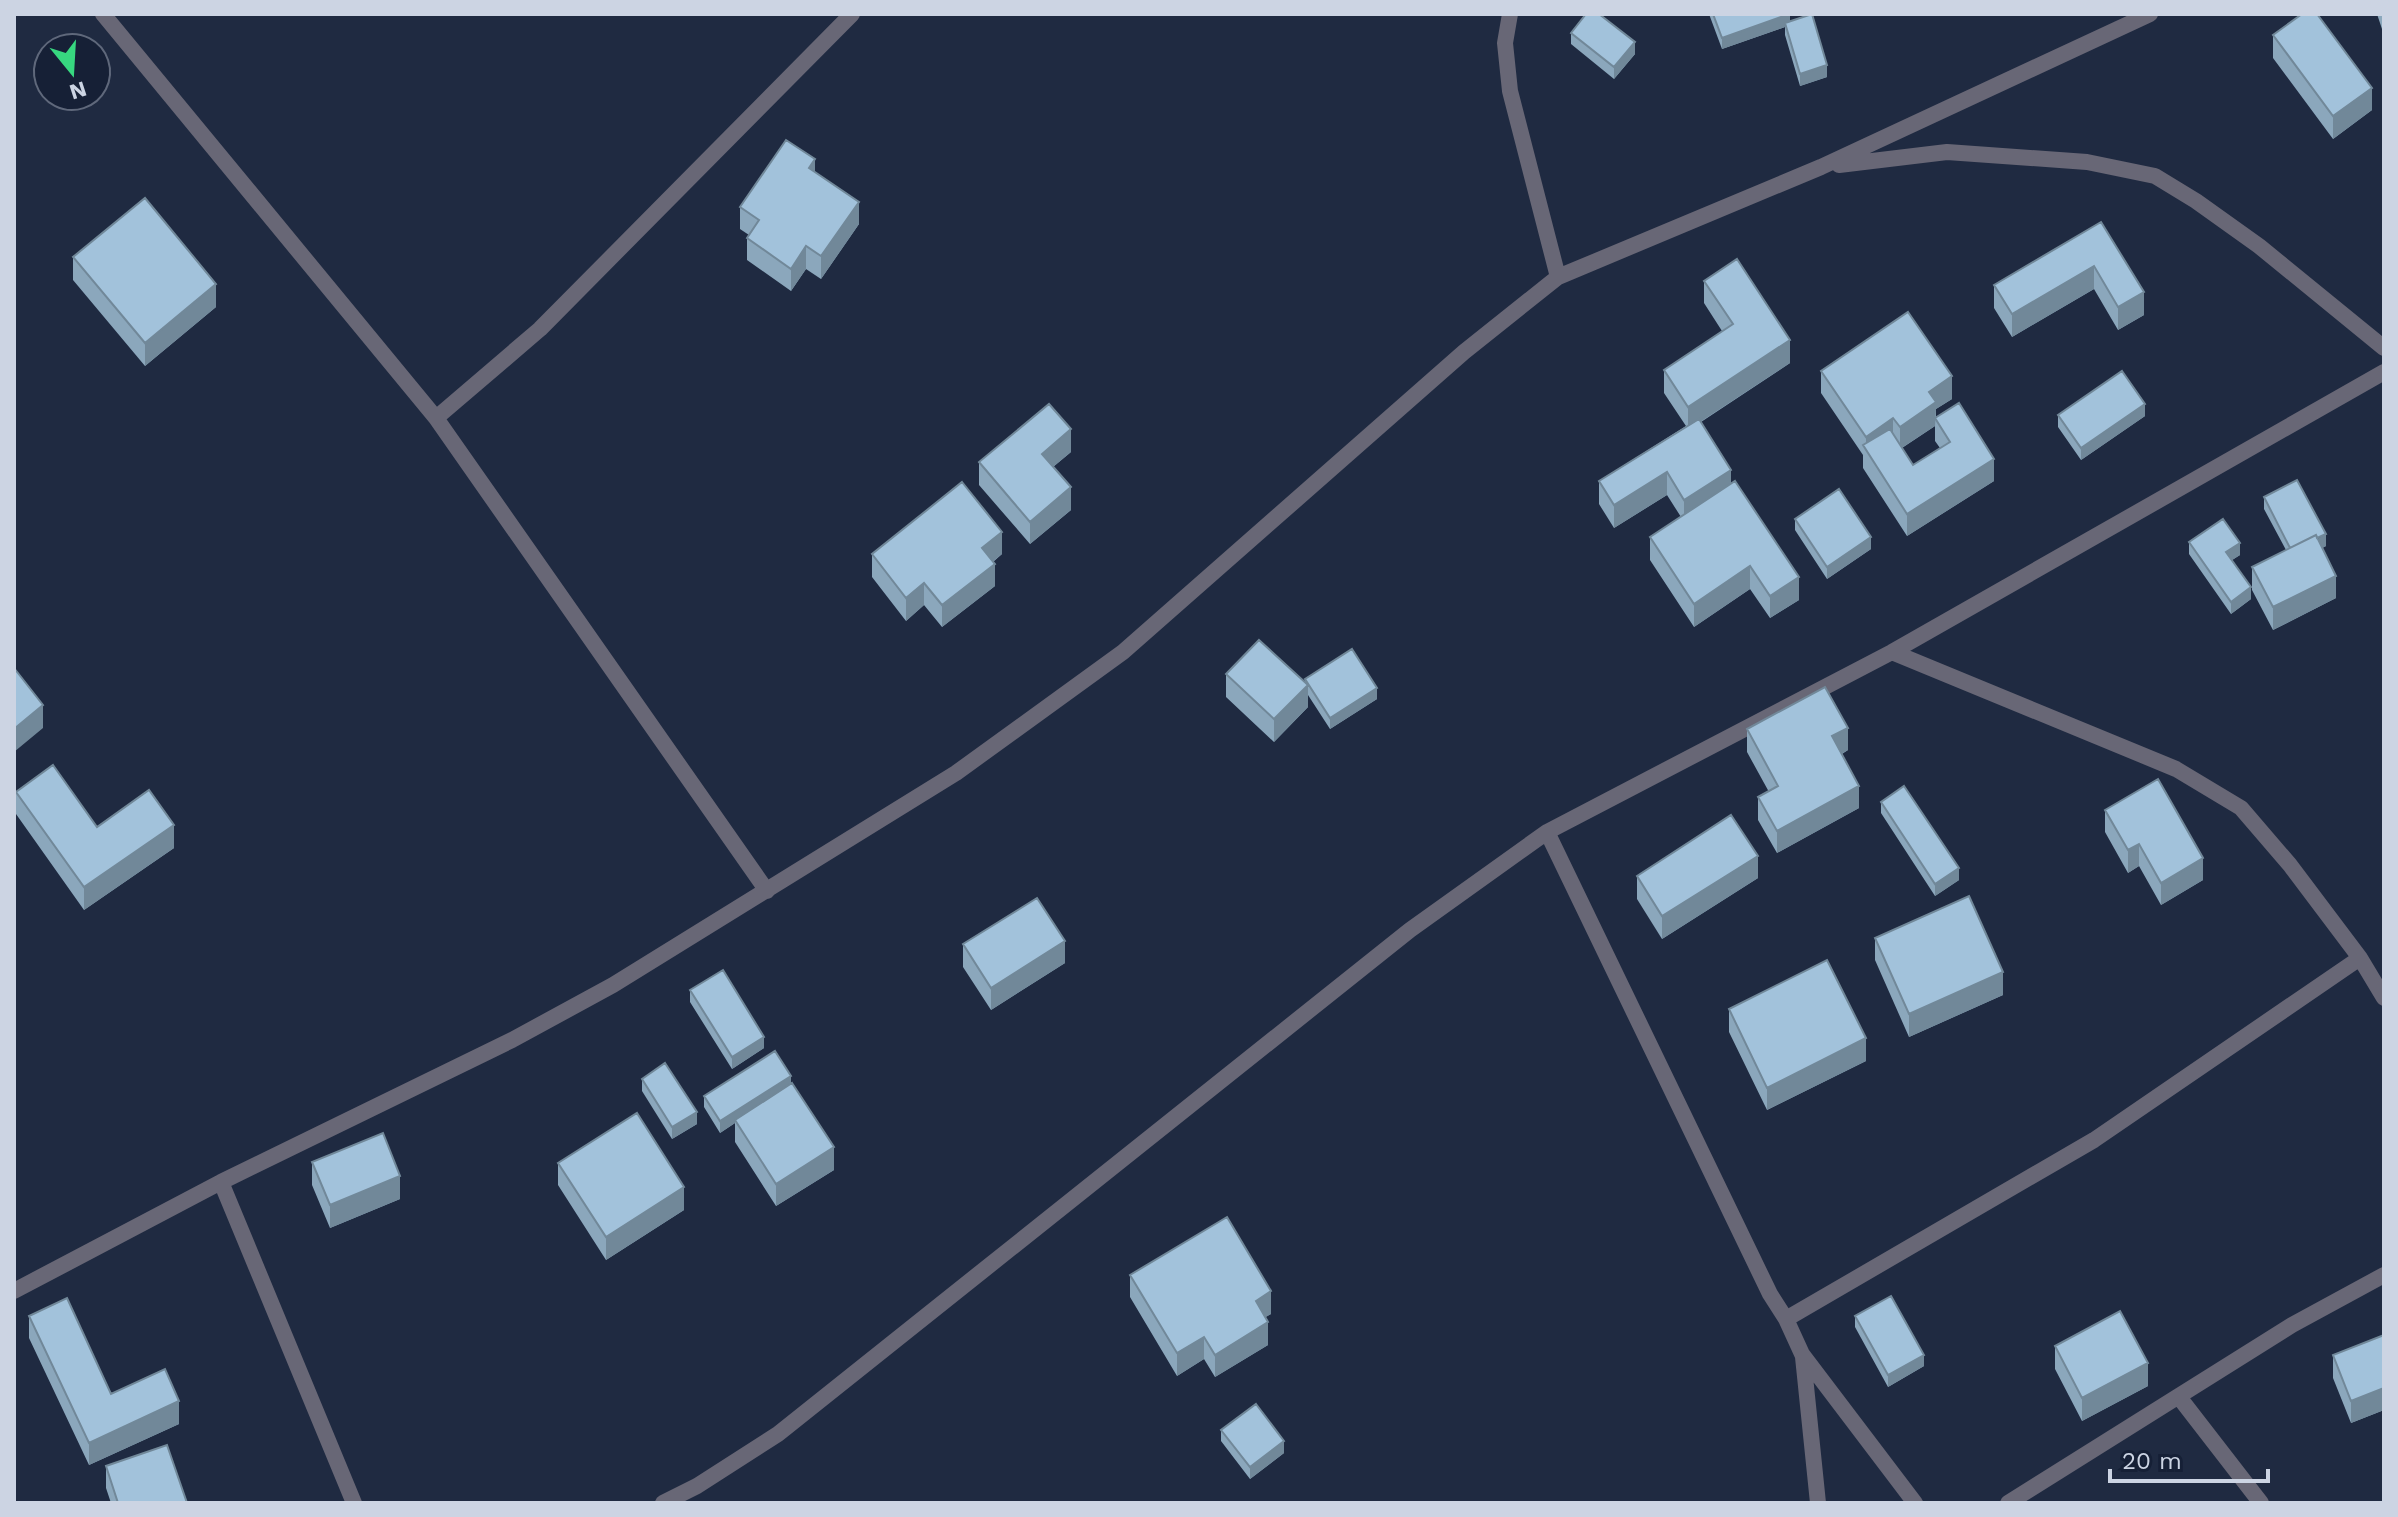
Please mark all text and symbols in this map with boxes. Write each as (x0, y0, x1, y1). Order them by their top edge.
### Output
north arrow (32, 32, 112, 112)
text: N (66, 76, 90, 105)
scale bar (2110, 1433, 2268, 1483)
text: 20 m (2122, 1447, 2182, 1475)

